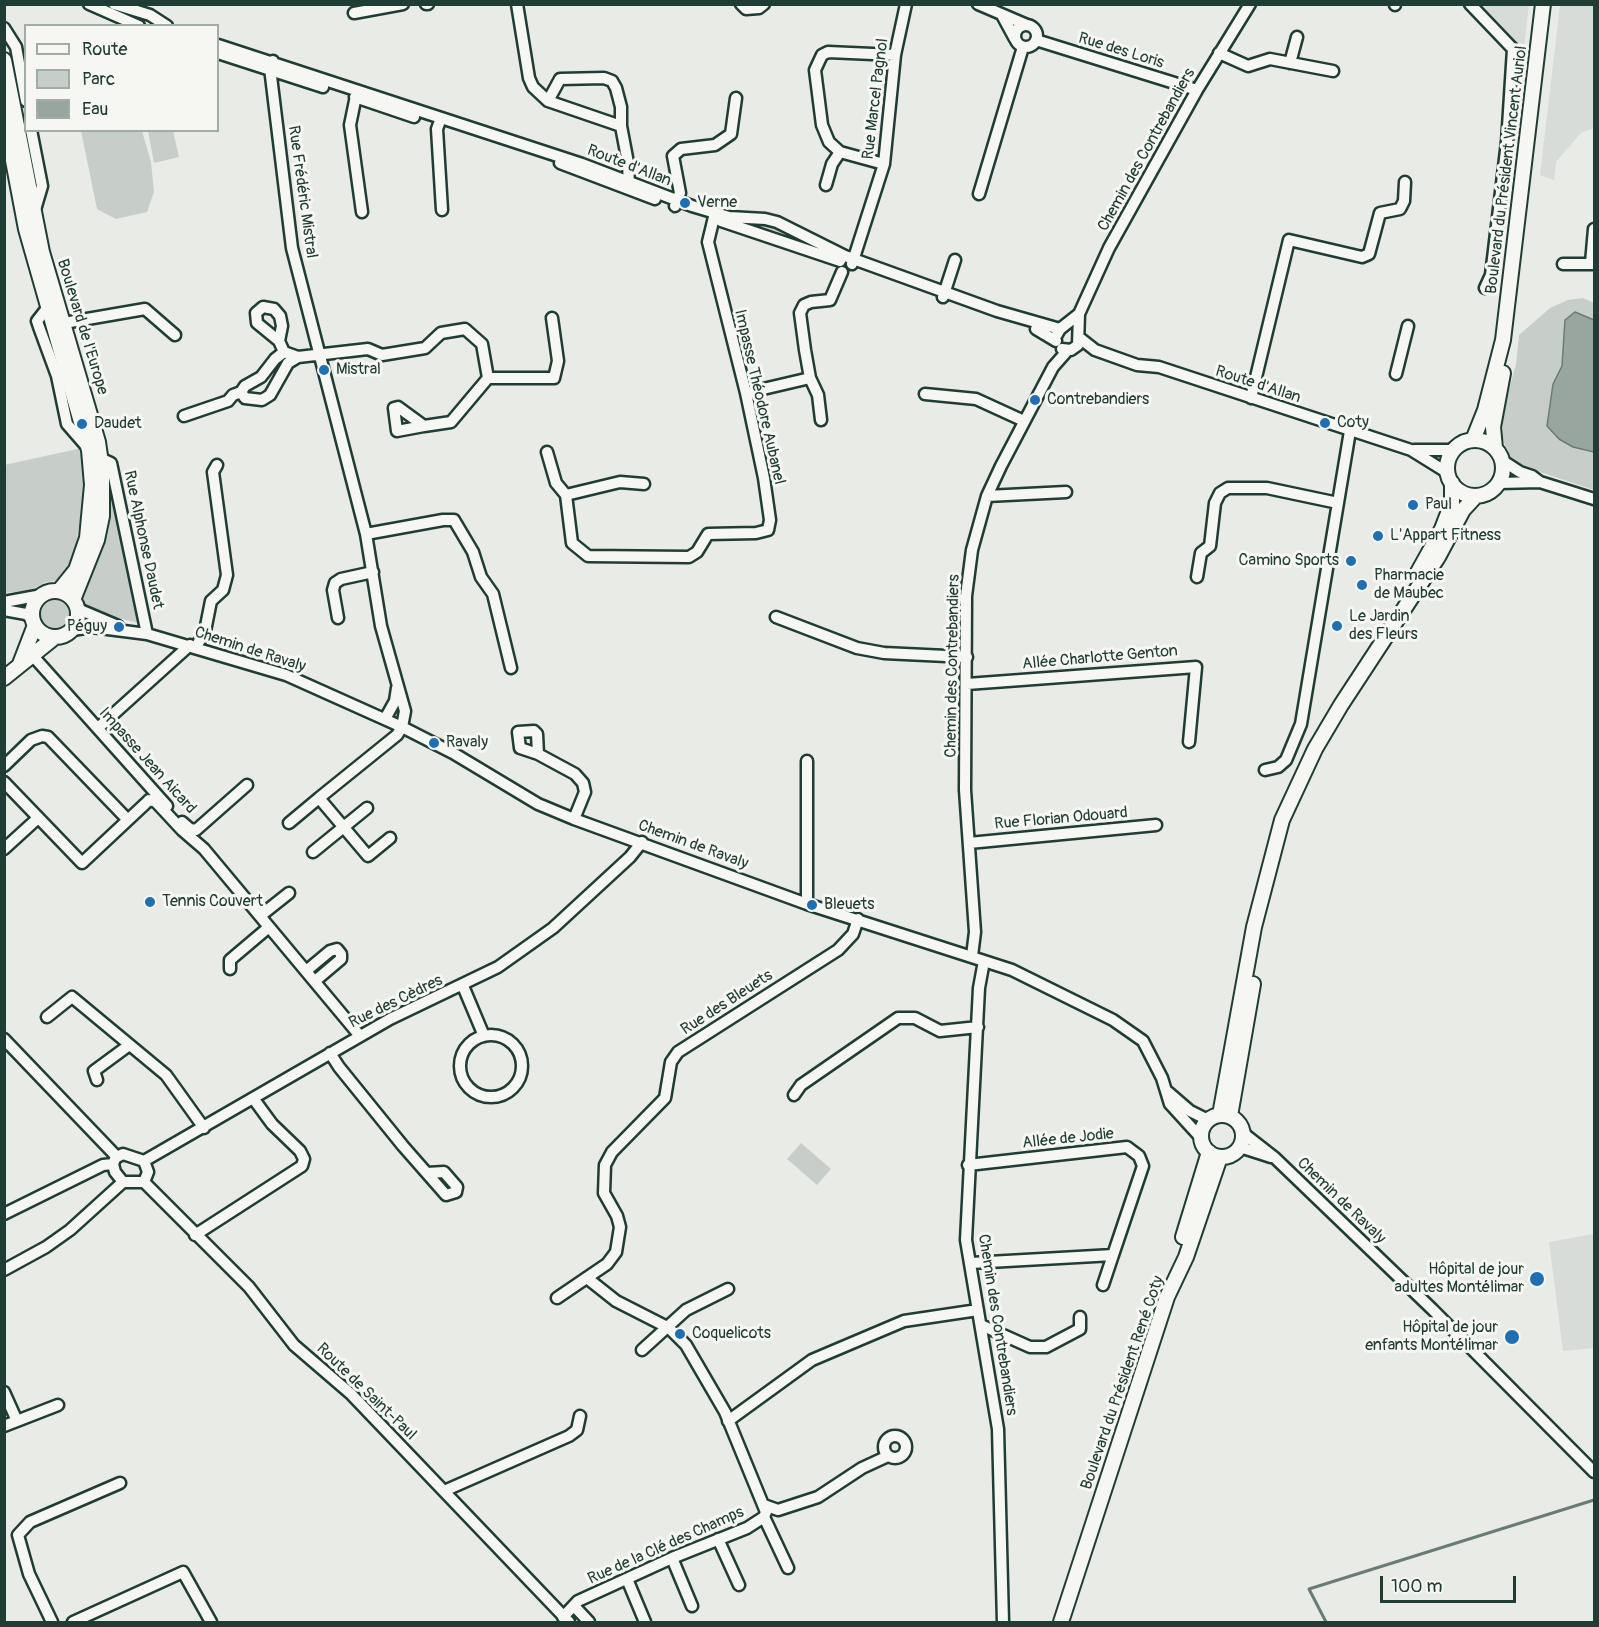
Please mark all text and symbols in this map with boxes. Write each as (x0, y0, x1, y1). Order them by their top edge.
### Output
legend (24, 24, 219, 132)
street label: Rue des Loris (1076, 29, 1166, 73)
street label: Rue Marcel Pagnol (859, 37, 893, 161)
text: Route (82, 38, 127, 61)
street label: Boulevard du Président Vincent Auriol (1482, 45, 1532, 295)
street label: Chemin des Contrebandiers (1094, 65, 1200, 235)
text: Parc (82, 68, 115, 91)
text: Eau (82, 98, 108, 121)
street label: Rue Frédéric Mistral (283, 124, 321, 260)
street label: Route d'Allan (584, 141, 674, 191)
place label: Verne (697, 193, 737, 213)
marker: Verne (678, 196, 692, 210)
street label: Boulevard de l'Europe (52, 257, 112, 397)
street label: Impasse Théodore Aubanel (730, 308, 788, 486)
place label: Mistral (336, 360, 381, 380)
street label: Route d'Allan (1213, 362, 1303, 408)
marker: Mistral (317, 363, 331, 377)
place label: Contrebandiers (1047, 390, 1149, 410)
marker: Contrebandiers (1028, 393, 1042, 407)
place label: Coty (1337, 413, 1369, 433)
place label: Daudet (94, 414, 142, 434)
marker: Coty (1318, 416, 1332, 430)
marker: Daudet (75, 417, 89, 431)
street label: Rue Alphonse Daudet (119, 469, 167, 611)
place label: Paul (1425, 495, 1452, 515)
marker: Paul (1406, 498, 1420, 512)
place label: L'Appart Fitness (1390, 526, 1501, 546)
marker: L'Appart Fitness (1371, 529, 1385, 543)
place label: Camino Sports (1239, 551, 1339, 571)
marker: Camino Sports (1344, 554, 1358, 568)
place label: Pharmacie de Maubec (1374, 566, 1444, 604)
street label: Chemin des Contrebandiers (942, 574, 964, 758)
marker: Pharmacie de Maubec (1355, 578, 1369, 592)
place label: Le Jardin des Fleurs (1349, 607, 1418, 645)
place label: Péguy (67, 617, 107, 637)
marker: Le Jardin des Fleurs (1330, 619, 1344, 633)
marker: Péguy (112, 620, 126, 634)
street label: Chemin de Ravaly (192, 623, 308, 677)
street label: Allée Charlotte Genton (1021, 642, 1179, 674)
street label: Impasse Jean Aicard (94, 704, 200, 818)
place label: Ravaly (446, 733, 488, 753)
marker: Ravaly (427, 736, 441, 750)
street label: Rue Florian Odouard (994, 804, 1128, 834)
street label: Chemin de Ravaly (635, 816, 751, 874)
place label: Tennis Couvert (162, 892, 263, 912)
marker: Tennis Couvert (143, 895, 157, 909)
place label: Bleuets (824, 895, 874, 915)
marker: Bleuets (805, 898, 819, 912)
street label: Rue des Bleuets (678, 966, 776, 1040)
street label: Rue des Cèdres (346, 971, 446, 1033)
street label: Allée de Jodie (1021, 1125, 1115, 1153)
street label: Chemin de Ravaly (1293, 1154, 1389, 1248)
street label: Chemin des Contrebandiers (973, 1233, 1021, 1417)
place label: Hôpital de jour adultes Montélimar (1394, 1260, 1524, 1298)
marker: Hôpital de jour adultes Montélimar (1528, 1270, 1546, 1288)
street label: Boulevard du Président René Coty (1077, 1274, 1169, 1492)
place label: Hôpital de jour enfants Montélimar (1365, 1318, 1498, 1356)
place label: Coquelicots (692, 1324, 771, 1344)
marker: Coquelicots (673, 1327, 687, 1341)
marker: Hôpital de jour enfants Montélimar (1503, 1328, 1521, 1346)
street label: Route de Saint-Paul (312, 1339, 420, 1445)
street label: Rue de la Clé des Champs (585, 1503, 747, 1589)
scale bar (1383, 1564, 1520, 1602)
text: 100 m (1391, 1575, 1443, 1598)

